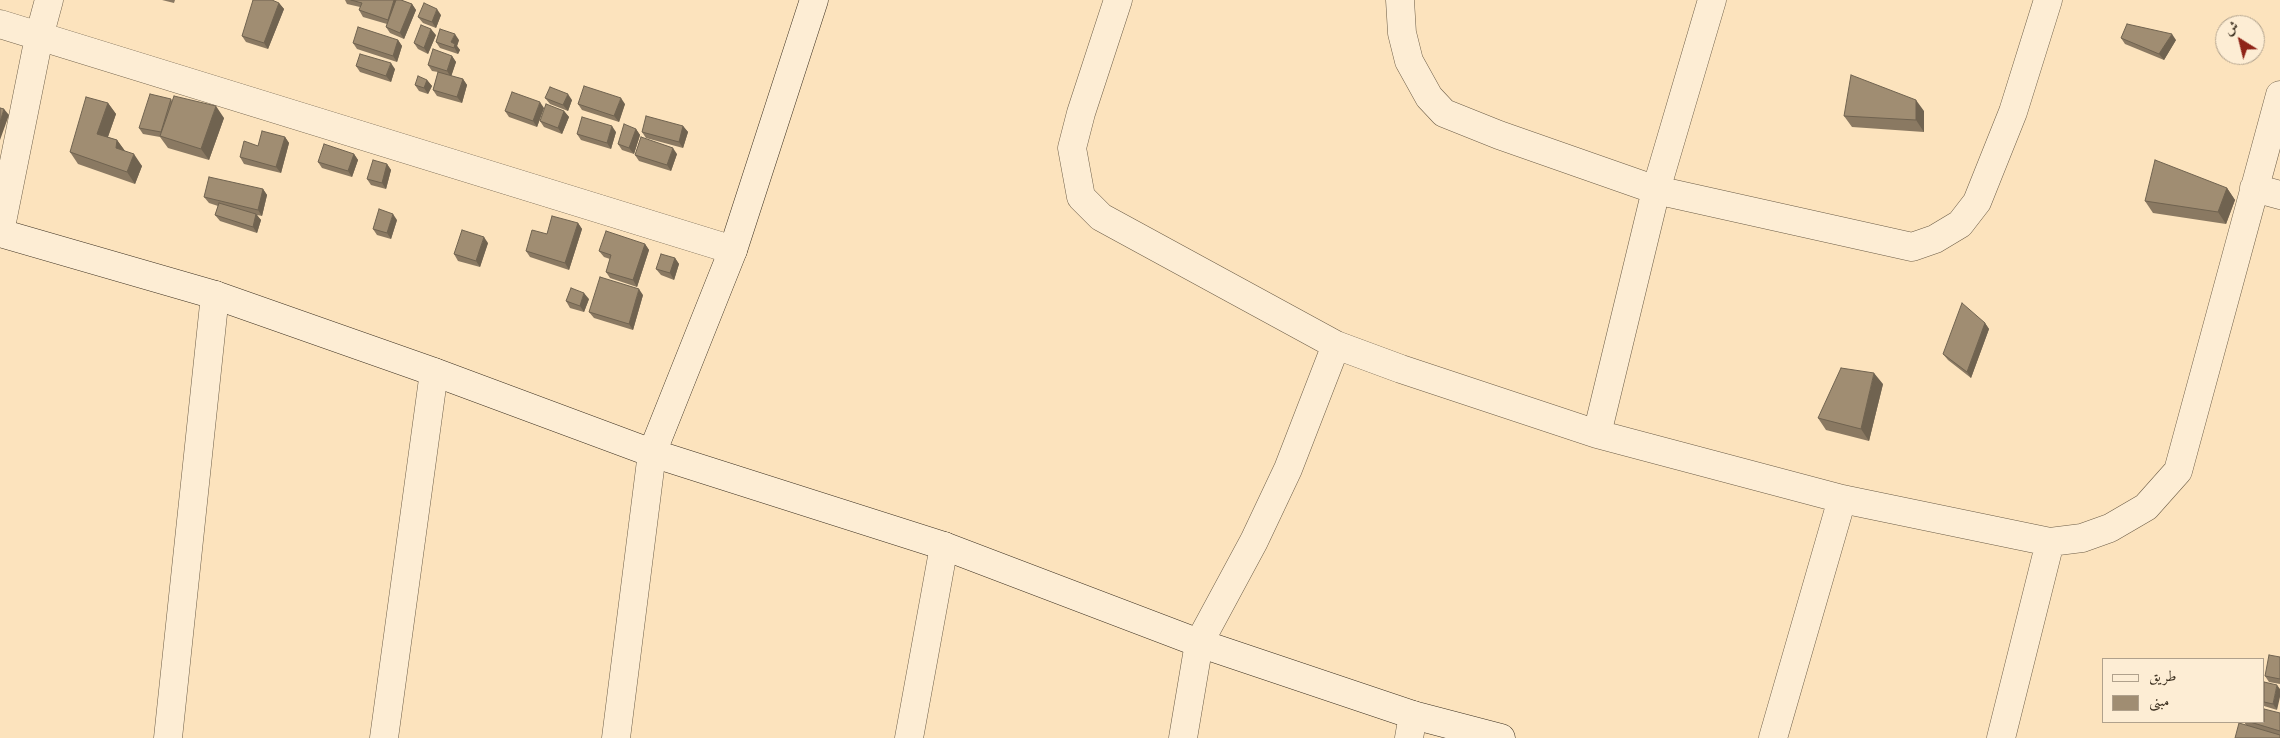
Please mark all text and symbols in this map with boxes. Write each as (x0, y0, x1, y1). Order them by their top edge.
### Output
north arrow (2215, 15, 2265, 65)
text: ش (2221, 17, 2243, 40)
legend (2102, 658, 2265, 723)
text: طريق (2149, 667, 2176, 686)
text: مبنى (2149, 692, 2169, 711)

